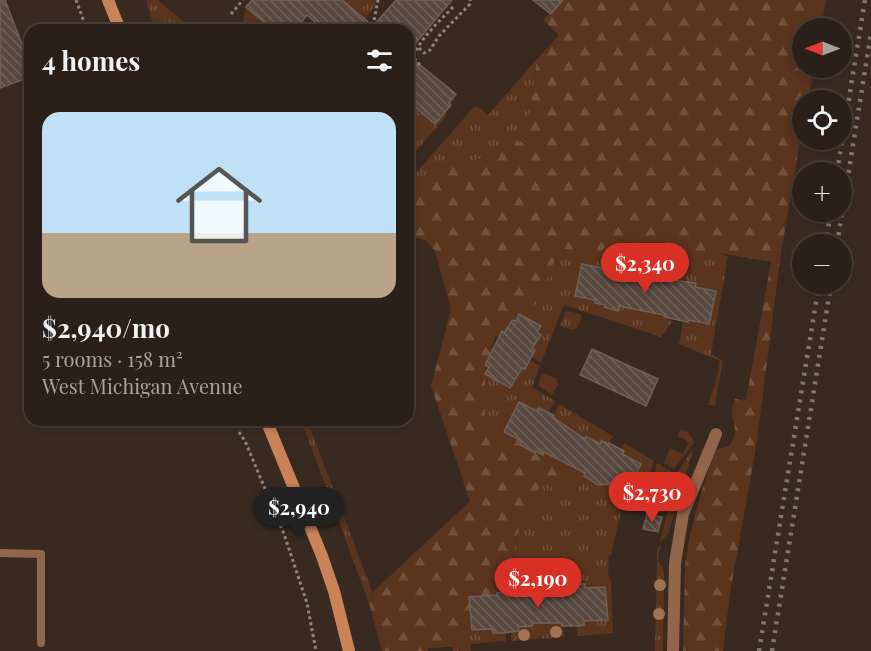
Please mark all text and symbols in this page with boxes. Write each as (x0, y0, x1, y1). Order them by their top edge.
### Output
north arrow (792, 18, 852, 78)
map controls (792, 18, 852, 294)
text: 4 homes (42, 43, 140, 78)
icon: filters (363, 44, 396, 77)
button: locate (792, 90, 852, 150)
icon: home (165, 151, 273, 259)
button: + (792, 162, 852, 222)
button: − (792, 234, 852, 294)
pin: $2,340 (596, 243, 694, 294)
text: $2,340 (615, 249, 675, 276)
text: $2,940/mo (42, 310, 170, 345)
text: 5 rooms · 158 m² (42, 345, 183, 372)
text: West Michigan Avenue (42, 372, 243, 399)
pin: $2,730 (603, 472, 701, 523)
text: $2,730 (623, 478, 681, 505)
pin: $2,940 (250, 487, 348, 538)
text: $2,940 (268, 493, 330, 520)
pin: $2,190 (489, 558, 587, 609)
text: $2,190 (509, 564, 567, 591)

